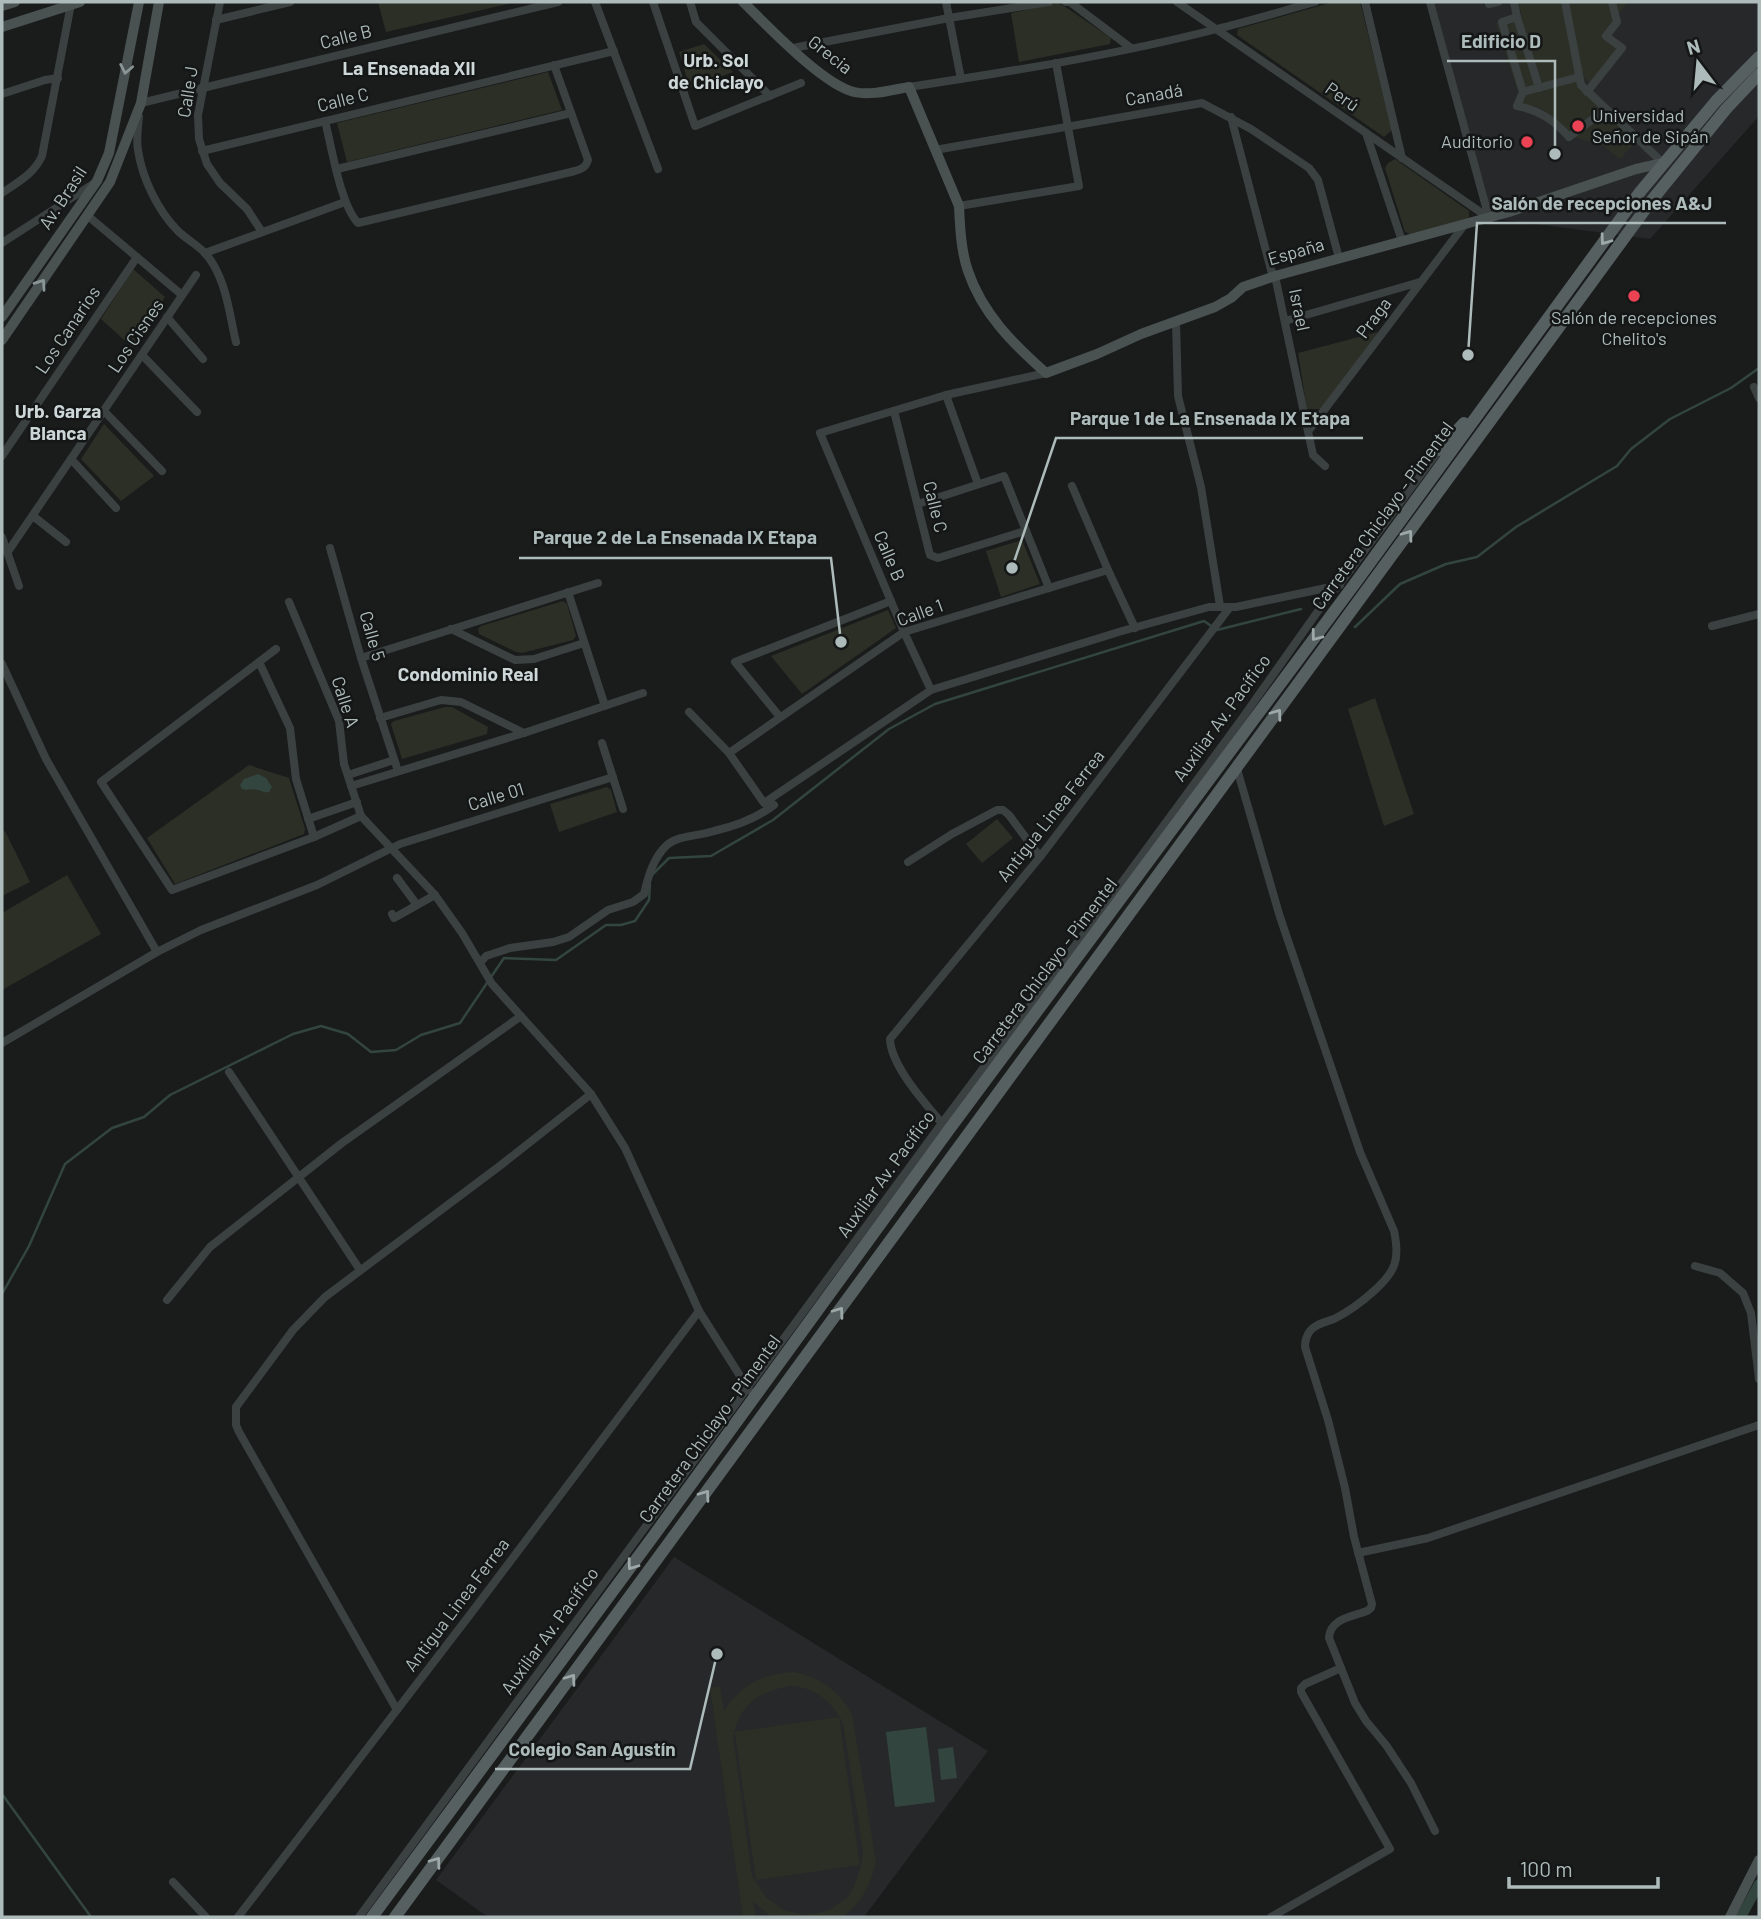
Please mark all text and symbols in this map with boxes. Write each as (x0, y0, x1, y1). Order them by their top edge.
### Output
street label: Calle B (317, 19, 374, 53)
callout: Edificio D (1447, 21, 1555, 61)
north arrow (1663, 28, 1733, 98)
text: Edificio D (1461, 29, 1541, 52)
street label: Grecia (804, 30, 857, 78)
text: N (1684, 33, 1702, 59)
district label: Urb. Sol de Chiclayo (668, 48, 764, 93)
district label: La Ensenada XII (342, 56, 476, 79)
one-way arrow (119, 63, 134, 75)
street label: Calle J (172, 65, 202, 119)
street label: Perú (1321, 77, 1364, 116)
street label: Canadá (1123, 78, 1184, 110)
street label: Calle C (315, 82, 371, 116)
place label: Universidad Señor de Sipán (1592, 104, 1709, 147)
marker: Universidad Señor de Sipán (1570, 118, 1586, 134)
place label: Auditorio (1441, 130, 1513, 152)
marker: Auditorio (1519, 134, 1535, 150)
street label: Av. Brasil (34, 162, 91, 233)
callout: Salón de recepciones A&J (1477, 183, 1726, 223)
text: Salón de recepciones A&J (1492, 191, 1712, 214)
one-way arrow (1601, 232, 1613, 245)
street label: España (1265, 233, 1326, 270)
one-way arrow (33, 279, 45, 292)
street label: Los Canarios (30, 282, 104, 377)
street label: Israel (1285, 287, 1315, 333)
marker: Salón de recepciones Chelito's (1626, 288, 1642, 304)
street label: Praga (1351, 293, 1396, 342)
street label: Los Cisnes (103, 294, 168, 376)
place label: Salón de recepciones Chelito's (1551, 306, 1717, 349)
callout: Parque 1 de La Ensenada IX Etapa (1056, 398, 1363, 438)
district label: Urb. Garza Blanca (15, 399, 101, 444)
text: Parque 1 de La Ensenada IX Etapa (1070, 406, 1350, 429)
street label: Carretera Chiclayo - Pimentel (1307, 417, 1458, 614)
street label: Calle C (919, 479, 953, 535)
callout: Parque 2 de La Ensenada IX Etapa (519, 518, 831, 558)
text: Parque 2 de La Ensenada IX Etapa (533, 525, 817, 548)
street label: Calle B (869, 527, 910, 584)
one-way arrow (1399, 530, 1412, 543)
street label: Calle 1 (893, 594, 946, 631)
street label: Calle 5 (355, 608, 391, 663)
one-way arrow (1311, 628, 1324, 641)
street label: Auxiliar Av. Pacífico (1168, 650, 1275, 785)
district label: Condominio Real (398, 662, 538, 685)
street label: Calle A (327, 673, 365, 730)
one-way arrow (1269, 709, 1281, 722)
street label: Antigua Linea Ferrea (992, 745, 1109, 886)
street label: Calle 01 (465, 777, 526, 815)
street label: Carretera Chiclayo - Pimentel (967, 873, 1121, 1068)
street label: Auxiliar Av. Pacífico (832, 1106, 939, 1241)
one-way arrow (831, 1307, 843, 1320)
street label: Carretera Chiclayo - Pimentel (634, 1330, 785, 1527)
one-way arrow (697, 1490, 709, 1503)
street label: Antigua Linea Ferrea (399, 1533, 514, 1675)
one-way arrow (628, 1557, 641, 1570)
street label: Auxiliar Av. Pacífico (496, 1563, 603, 1698)
one-way arrow (563, 1674, 575, 1687)
callout: Colegio San Agustín (495, 1729, 690, 1769)
text: Colegio San Agustín (508, 1737, 676, 1760)
scale bar (1509, 1846, 1658, 1890)
text: 100 m (1520, 1856, 1573, 1881)
one-way arrow (428, 1858, 440, 1870)

